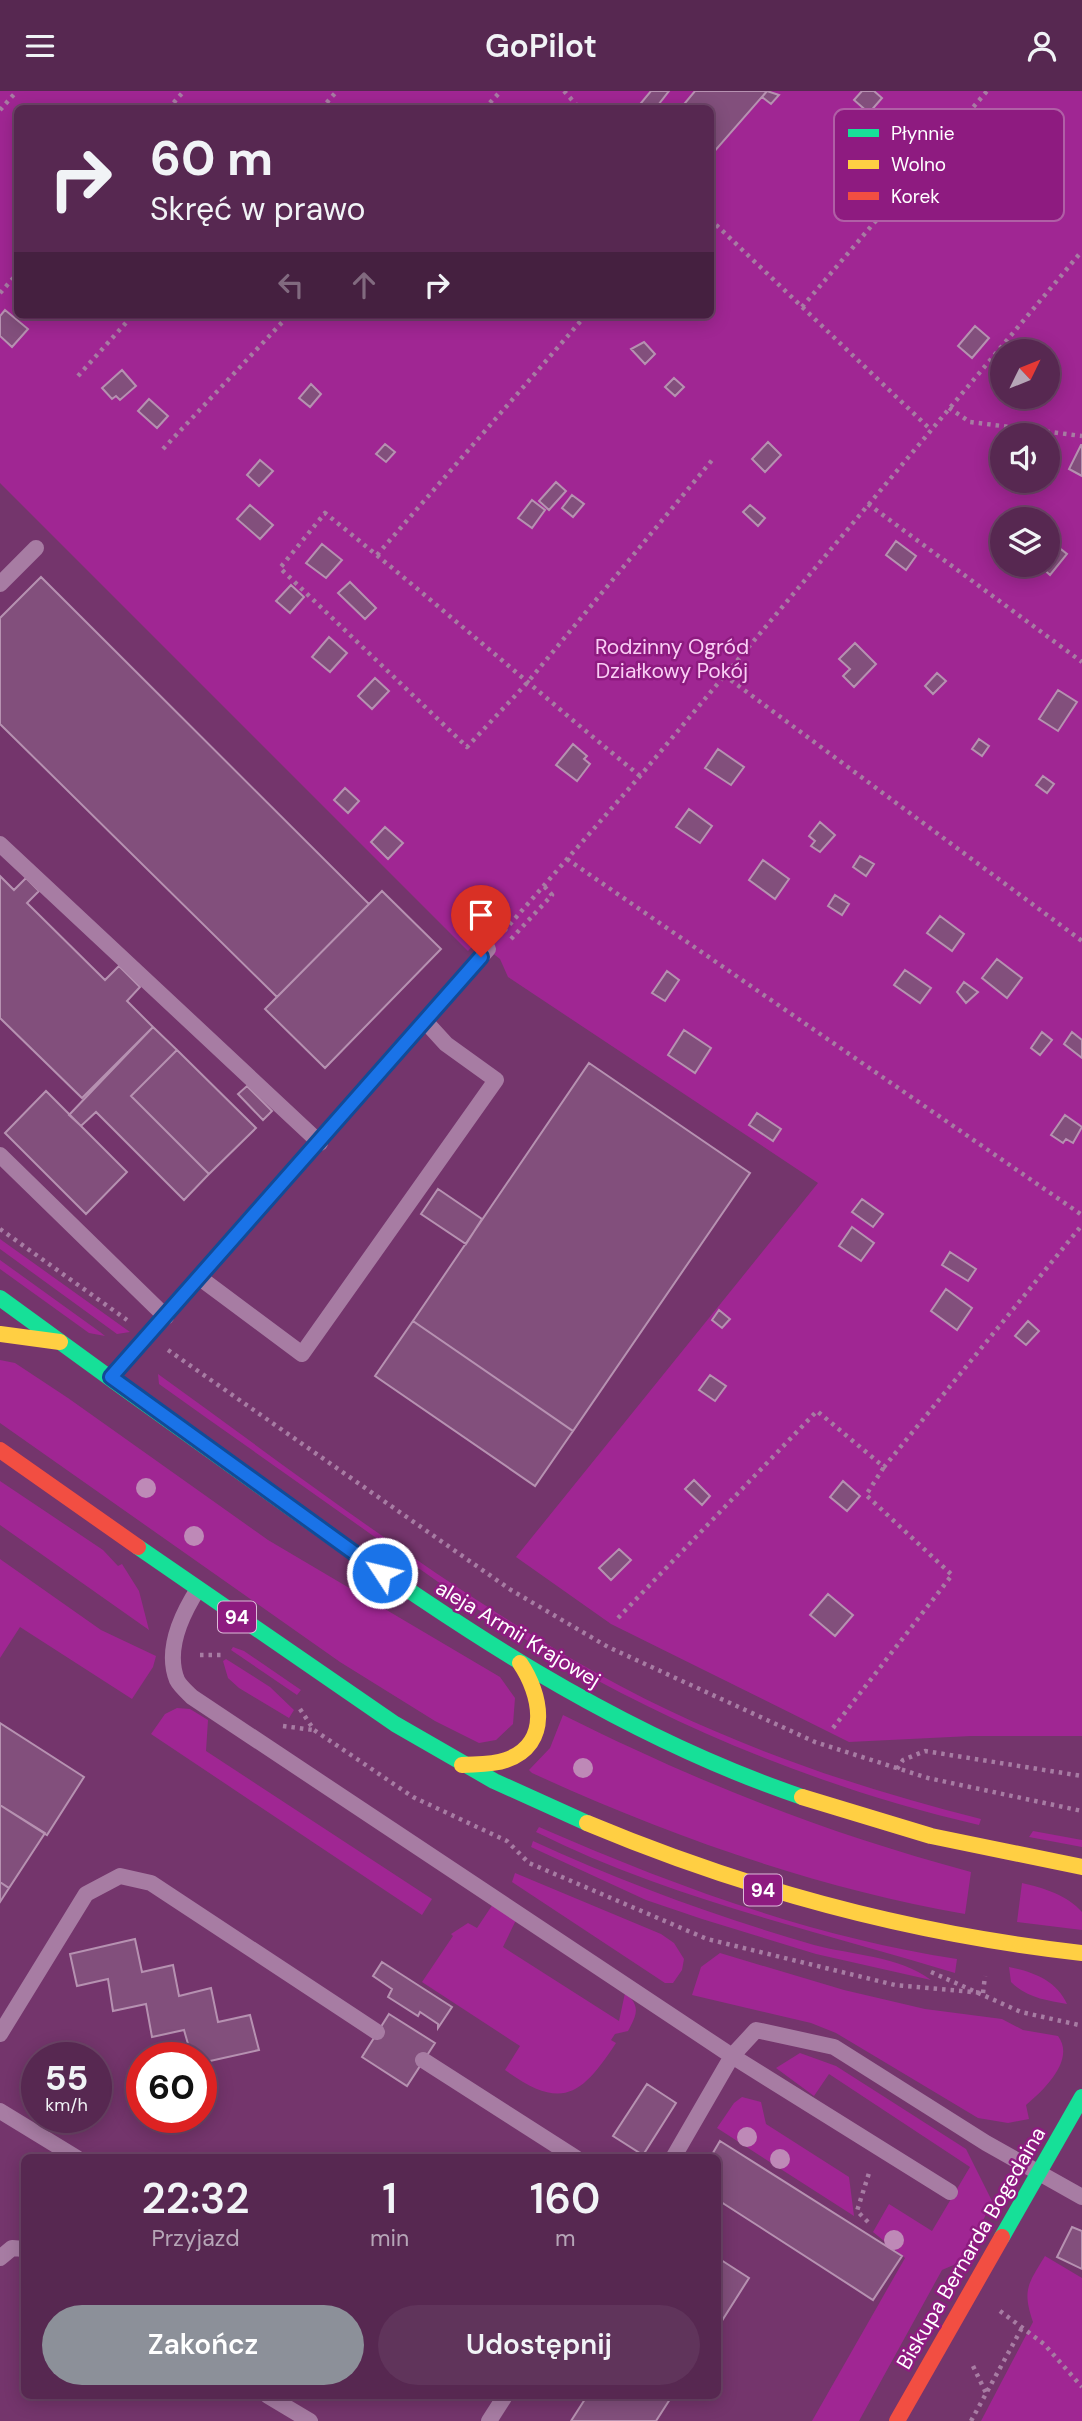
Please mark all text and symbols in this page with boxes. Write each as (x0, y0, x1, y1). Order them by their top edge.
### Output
text: GoPilot (485, 25, 597, 67)
icon: menu (21, 27, 59, 65)
icon: person (1023, 27, 1061, 65)
legend (834, 109, 1064, 221)
text: Płynnie (891, 121, 955, 146)
text: 60 m (150, 126, 273, 190)
icon: right (35, 133, 126, 224)
text: Wolno (891, 152, 946, 177)
text: Korek (891, 184, 940, 209)
text: Skręć w prawo (150, 188, 366, 230)
icon: left (272, 266, 310, 304)
icon: ahead (345, 266, 383, 304)
icon: right (418, 266, 456, 304)
north arrow (990, 339, 1060, 409)
map controls (990, 339, 1060, 577)
button: sound (990, 423, 1060, 493)
button: layers (990, 507, 1060, 577)
park label: Rodzinny Ogród Działkowy Pokój (595, 633, 749, 685)
pin (451, 885, 511, 957)
icon: arrive (462, 896, 500, 934)
position arrow (345, 1536, 419, 1610)
street label: aleja Armii Krajowej (430, 1574, 606, 1694)
road number: 94 (218, 1601, 256, 1633)
road number: 94 (744, 1875, 782, 1905)
speed limit sign: 60 (126, 2042, 217, 2133)
text: 55 (45, 2055, 88, 2101)
text: km/h (45, 2093, 88, 2117)
street label: Biskupa Bernarda Bogedaina (890, 2122, 1052, 2374)
text: 22:32 (142, 2171, 249, 2226)
text: 1 (382, 2171, 397, 2226)
text: 160 (530, 2171, 600, 2226)
text: Przyjazd (151, 2223, 240, 2253)
text: min (370, 2223, 409, 2253)
text: m (555, 2223, 575, 2253)
button: Zakończ (42, 2305, 364, 2385)
button: Udostępnij (378, 2305, 700, 2385)

